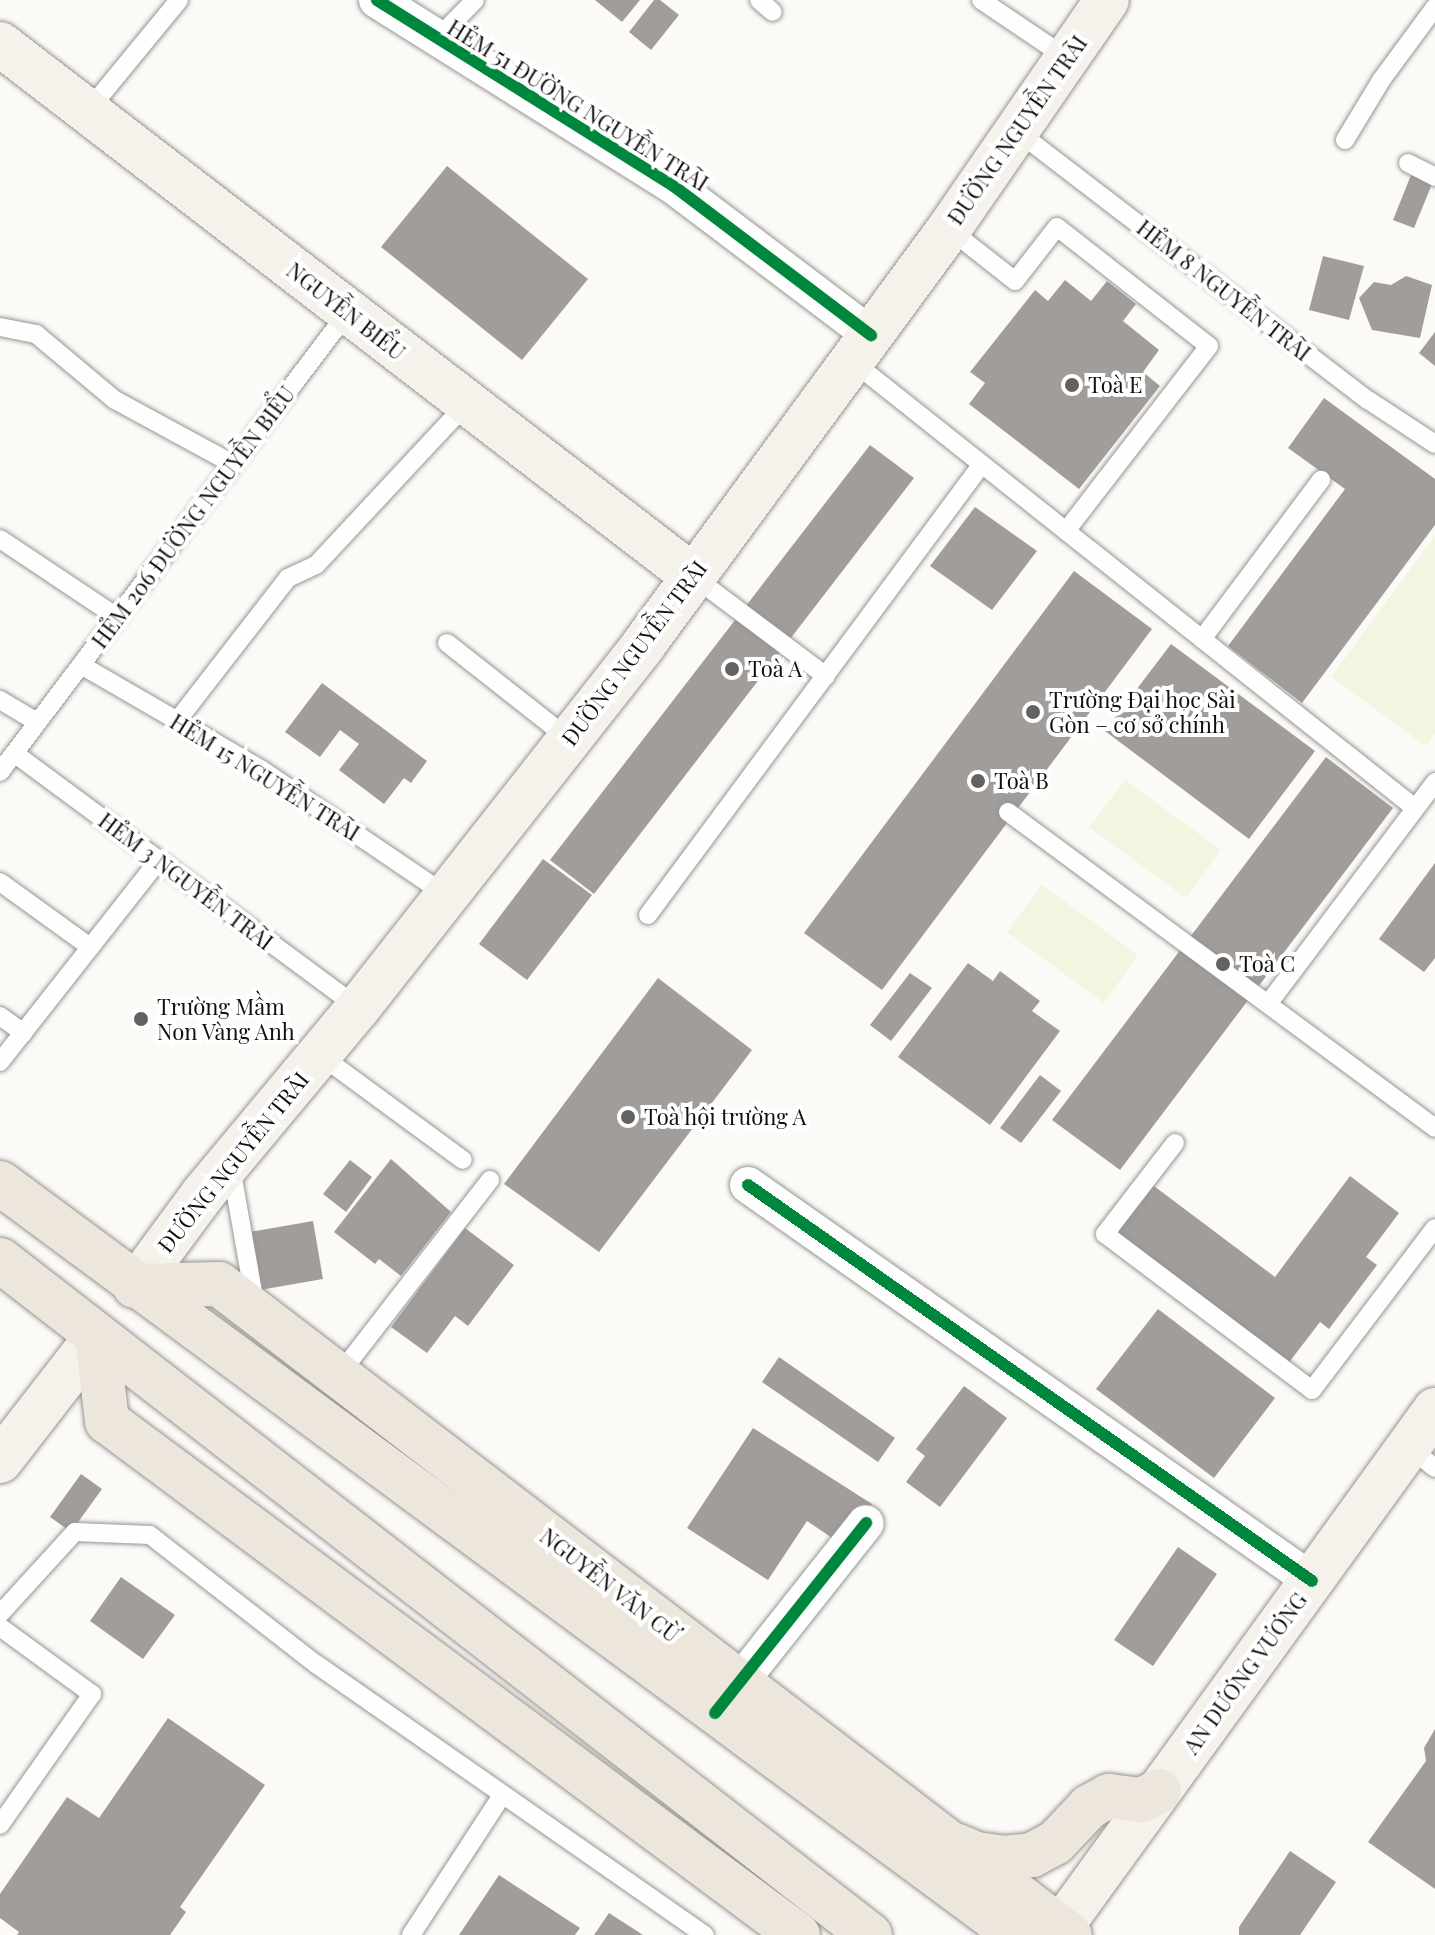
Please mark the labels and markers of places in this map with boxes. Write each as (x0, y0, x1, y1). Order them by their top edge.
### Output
place label: Toà E (1088, 372, 1143, 398)
marker: Toà E (1063, 376, 1081, 394)
place label: Toà A (748, 656, 803, 682)
marker: Toà A (723, 660, 741, 678)
place label: Trường Đại học Sài Gòn – cơ sở chính (1049, 686, 1236, 738)
marker: Trường Đại học Sài Gòn – cơ sở chính (1024, 703, 1042, 721)
place label: Toà B (994, 768, 1049, 794)
marker: Toà B (969, 772, 987, 790)
place label: Toà C (1239, 951, 1295, 977)
marker: Toà C (1214, 955, 1232, 973)
place label: Trường Mầm Non Vàng Anh (157, 993, 296, 1044)
marker: Trường Mầm Non Vàng Anh (132, 1010, 150, 1028)
place label: Toà hội trường A (644, 1104, 808, 1130)
marker: Toà hội trường A (619, 1108, 637, 1126)

